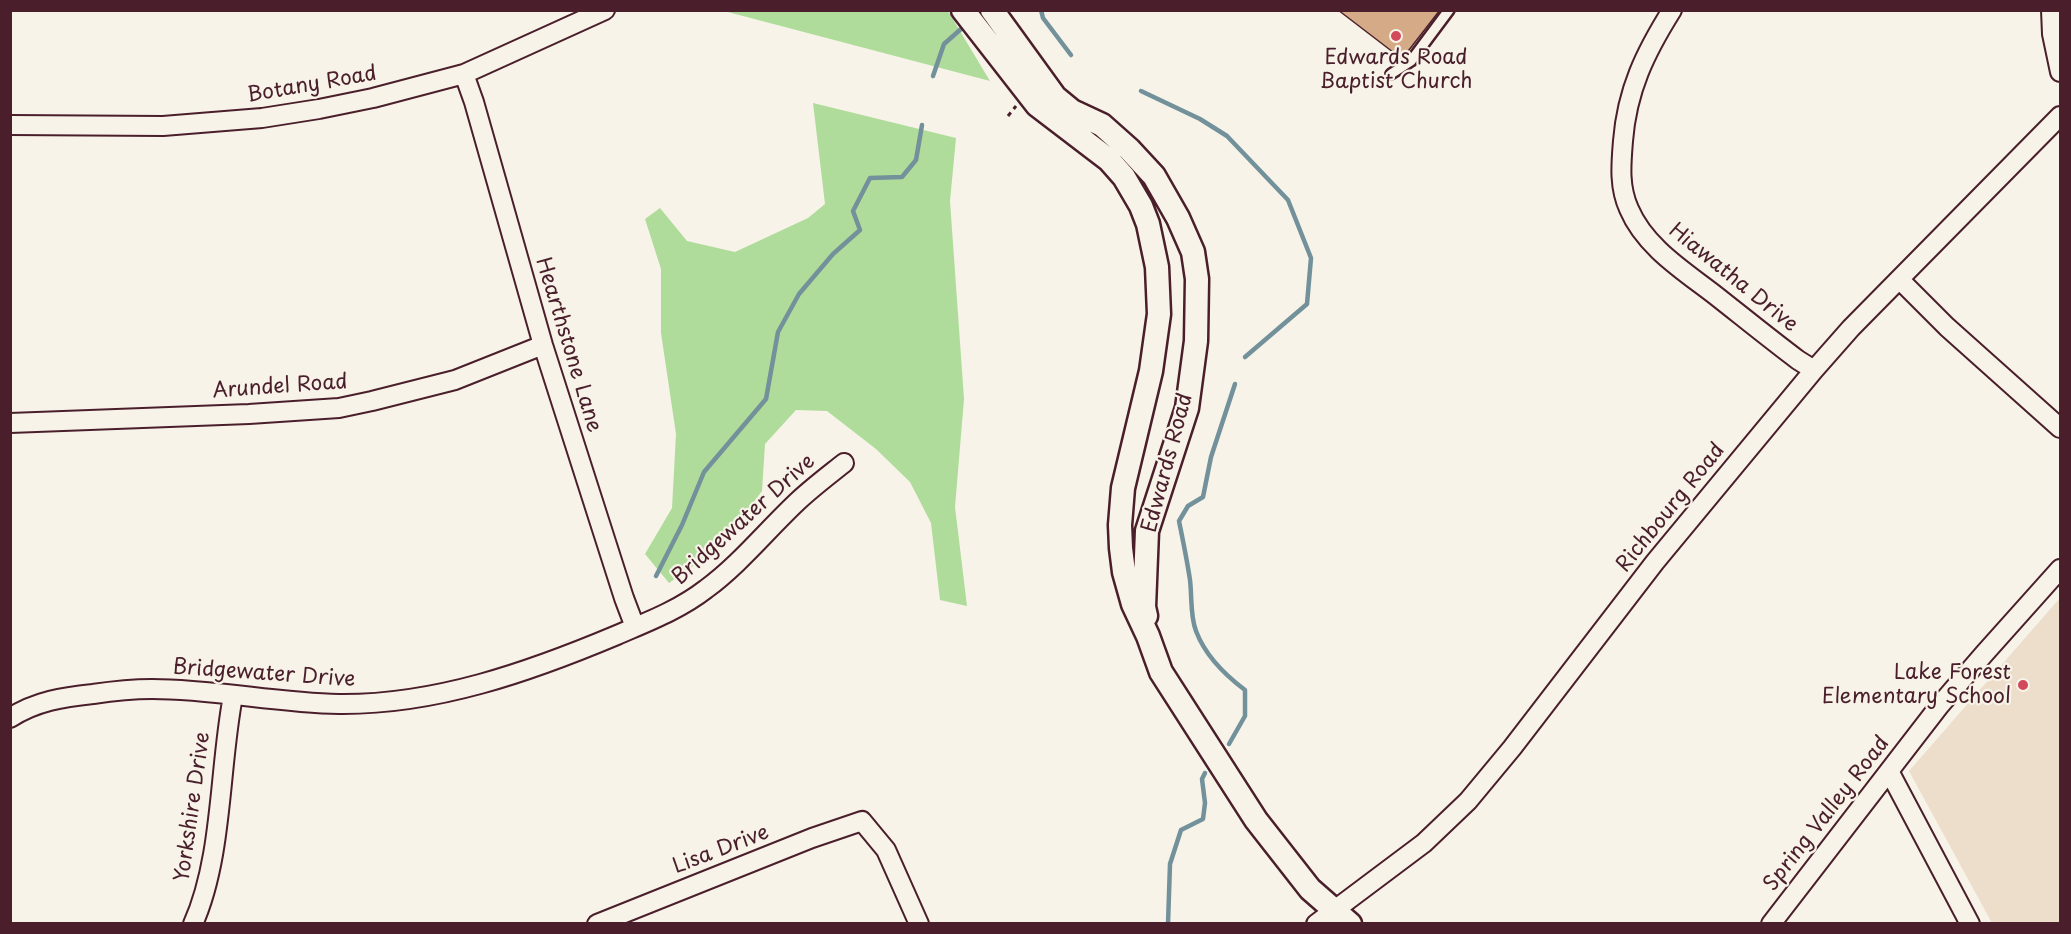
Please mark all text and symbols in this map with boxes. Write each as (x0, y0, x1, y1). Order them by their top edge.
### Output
marker: Edwards Road Baptist Church (1389, 29, 1403, 43)
place label: Edwards Road Baptist Church (1320, 45, 1472, 95)
street label: Botany Road (245, 61, 379, 109)
street label: Hiawatha Drive (1663, 218, 1803, 338)
street label: Hearthstone Lane (529, 254, 607, 436)
street label: Arundel Road (212, 370, 348, 404)
street label: Edwards Road (1137, 391, 1199, 535)
street label: Richbourg Road (1611, 439, 1731, 577)
street label: Bridgewater Drive (667, 449, 821, 591)
street label: Bridgewater Drive (172, 655, 356, 693)
place label: Lake Forest Elementary School (1822, 660, 2011, 710)
marker: Lake Forest Elementary School (2016, 678, 2030, 692)
street label: Yorkshire Drive (170, 731, 216, 883)
street label: Spring Valley Road (1759, 732, 1895, 896)
street label: Lisa Drive (669, 820, 773, 880)

